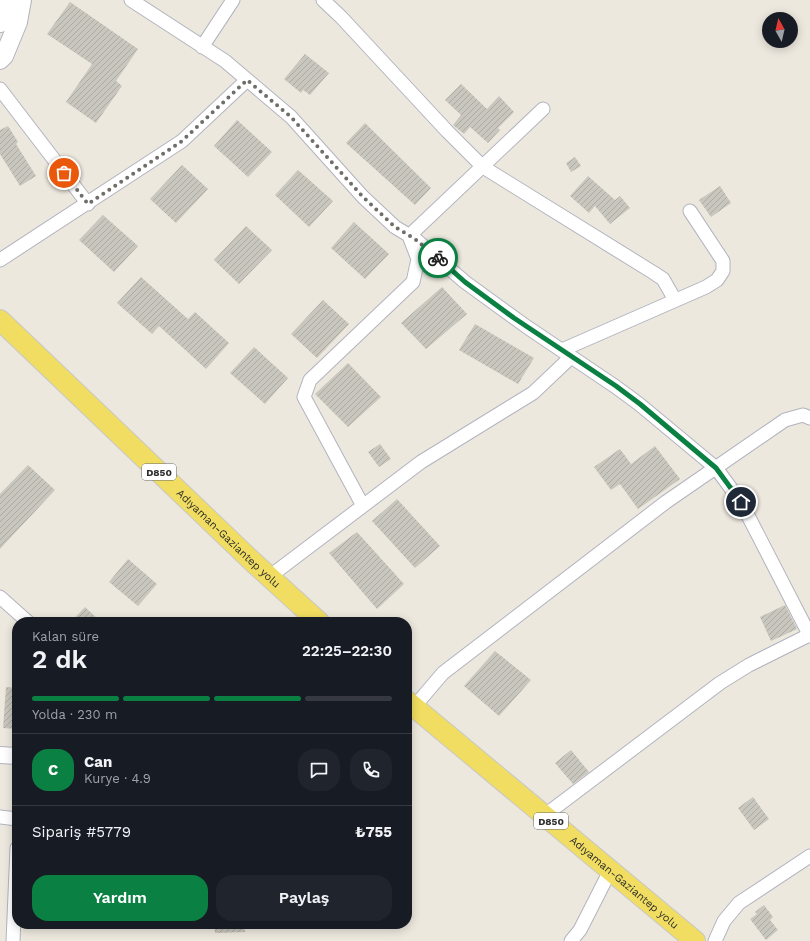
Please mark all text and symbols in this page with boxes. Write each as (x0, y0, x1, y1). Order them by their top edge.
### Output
north arrow (762, 12, 798, 48)
map controls (762, 12, 798, 48)
pin (47, 156, 81, 190)
icon: bag (53, 162, 75, 184)
courier (418, 238, 458, 278)
icon: bike (427, 247, 449, 269)
road number: D850 (142, 464, 176, 480)
pin (724, 485, 758, 519)
street label: Adıyaman-Gaziantep yolu (174, 486, 283, 590)
icon: home (730, 491, 752, 513)
text: Kalan süre (32, 629, 99, 644)
text: 22:25–22:30 (302, 642, 392, 660)
text: 2 dk (32, 644, 87, 674)
text: Yolda · 230 m (32, 707, 117, 722)
button: chat (298, 749, 340, 791)
button: phone (350, 749, 392, 791)
text: Can (84, 753, 112, 771)
text: C (48, 761, 58, 779)
text: Kurye · 4.9 (84, 771, 151, 786)
road number: D850 (534, 813, 568, 829)
text: Sipariş #5779 (32, 823, 131, 841)
text: ₺755 (355, 823, 392, 841)
street label: Adıyaman-Gaziantep yolu (567, 833, 681, 931)
button: Yardım (32, 875, 208, 921)
button: Paylaş (216, 875, 392, 921)

